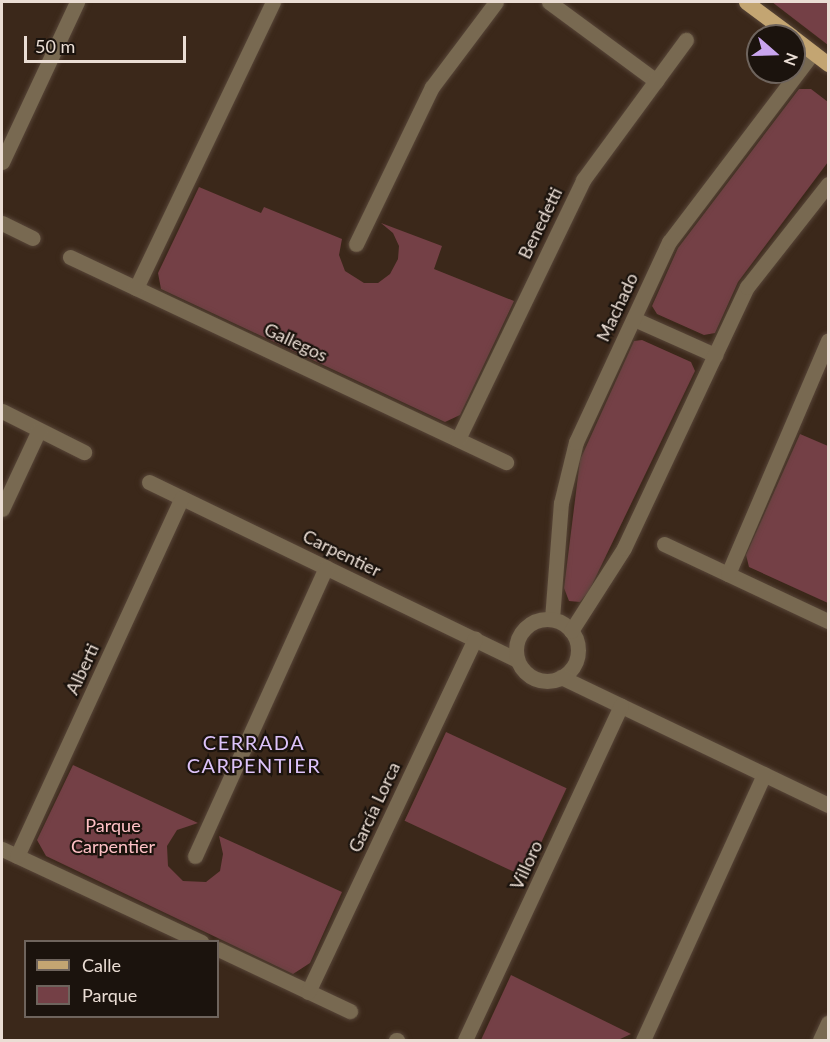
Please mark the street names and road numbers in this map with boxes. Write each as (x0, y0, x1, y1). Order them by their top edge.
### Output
street label: Benedetti (513, 184, 567, 262)
street label: Machado (592, 269, 642, 345)
street label: Gallegos (261, 318, 331, 366)
street label: Carpentier (299, 525, 385, 581)
street label: Alberti (61, 640, 103, 698)
street label: García Lorca (344, 758, 404, 856)
street label: Villoro (505, 837, 547, 893)

